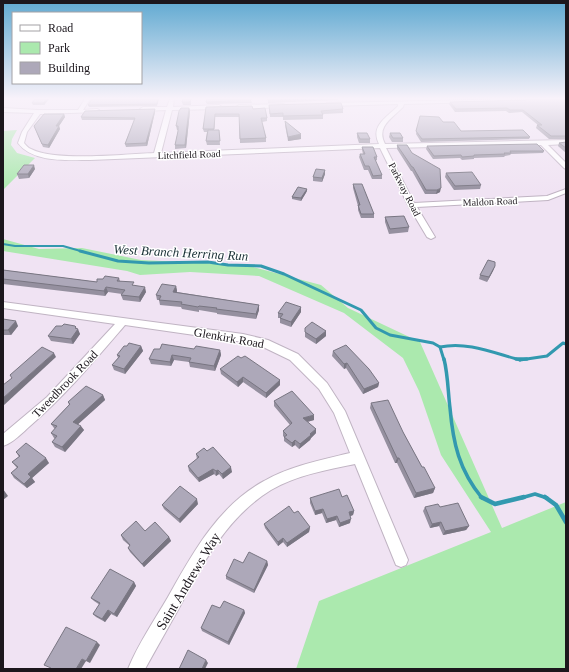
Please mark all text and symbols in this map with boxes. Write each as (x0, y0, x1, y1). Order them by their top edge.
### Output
legend (12, 12, 142, 84)
text: Road (48, 21, 73, 35)
text: Park (48, 41, 70, 55)
text: Building (48, 61, 90, 75)
street label: Litchfield Road (157, 148, 221, 161)
street label: Parkway Road (386, 161, 423, 218)
street label: Maldon Road (462, 195, 518, 208)
water label: West Branch Herring Run (113, 241, 249, 264)
street label: Glenkirk Road (193, 325, 265, 351)
street label: Tweedbrook Road (29, 347, 101, 421)
street label: Saint Andrews Way (154, 530, 223, 633)

